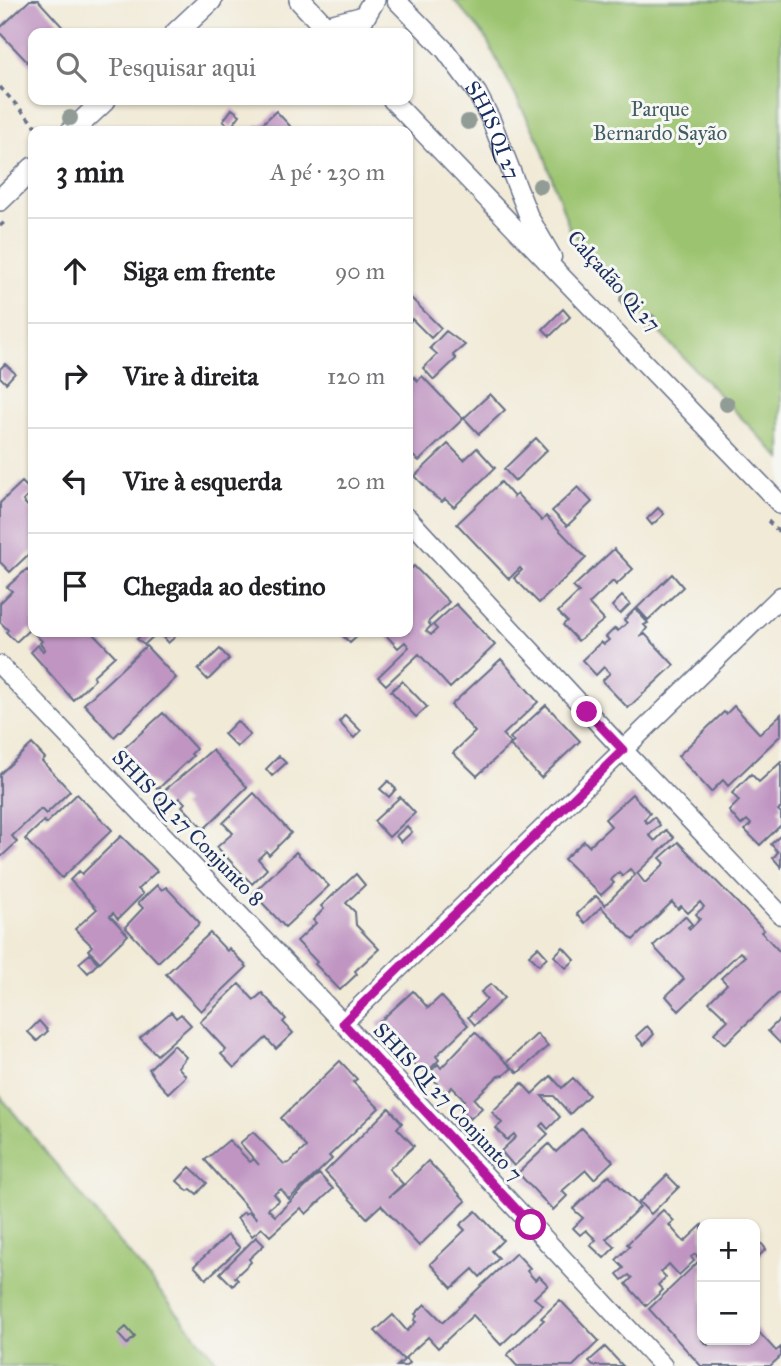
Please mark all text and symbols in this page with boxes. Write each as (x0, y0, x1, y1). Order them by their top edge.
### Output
search box (28, 28, 413, 105)
icon: search (52, 48, 90, 86)
text: Pesquisar aqui (108, 51, 256, 83)
street label: SHIS QI 27 (459, 75, 526, 183)
park label: Parque Bernardo Sayão (593, 96, 727, 146)
text: 3 min (56, 154, 124, 190)
text: A pé · 230 m (270, 158, 385, 186)
street label: Calçadão Qi 27 (562, 225, 666, 337)
icon: ahead (56, 252, 94, 290)
text: Siga em frente (123, 255, 275, 287)
text: 90 m (335, 257, 385, 285)
icon: right (56, 357, 94, 395)
text: Vire à direita (123, 360, 259, 392)
text: 120 m (327, 362, 385, 390)
icon: left (56, 462, 94, 500)
text: Vire à esquerda (123, 465, 282, 497)
text: 20 m (336, 467, 385, 495)
icon: arrive (56, 567, 94, 605)
text: Chegada ao destino (123, 570, 326, 602)
route end (571, 696, 602, 727)
street label: SHIS QI 27 Conjunto 8 (107, 744, 269, 912)
street label: SHIS QI 27 Conjunto 7 (368, 1017, 528, 1187)
route start (515, 1209, 546, 1240)
map controls (697, 1219, 760, 1345)
button: + (697, 1219, 760, 1282)
button: − (697, 1282, 760, 1345)

